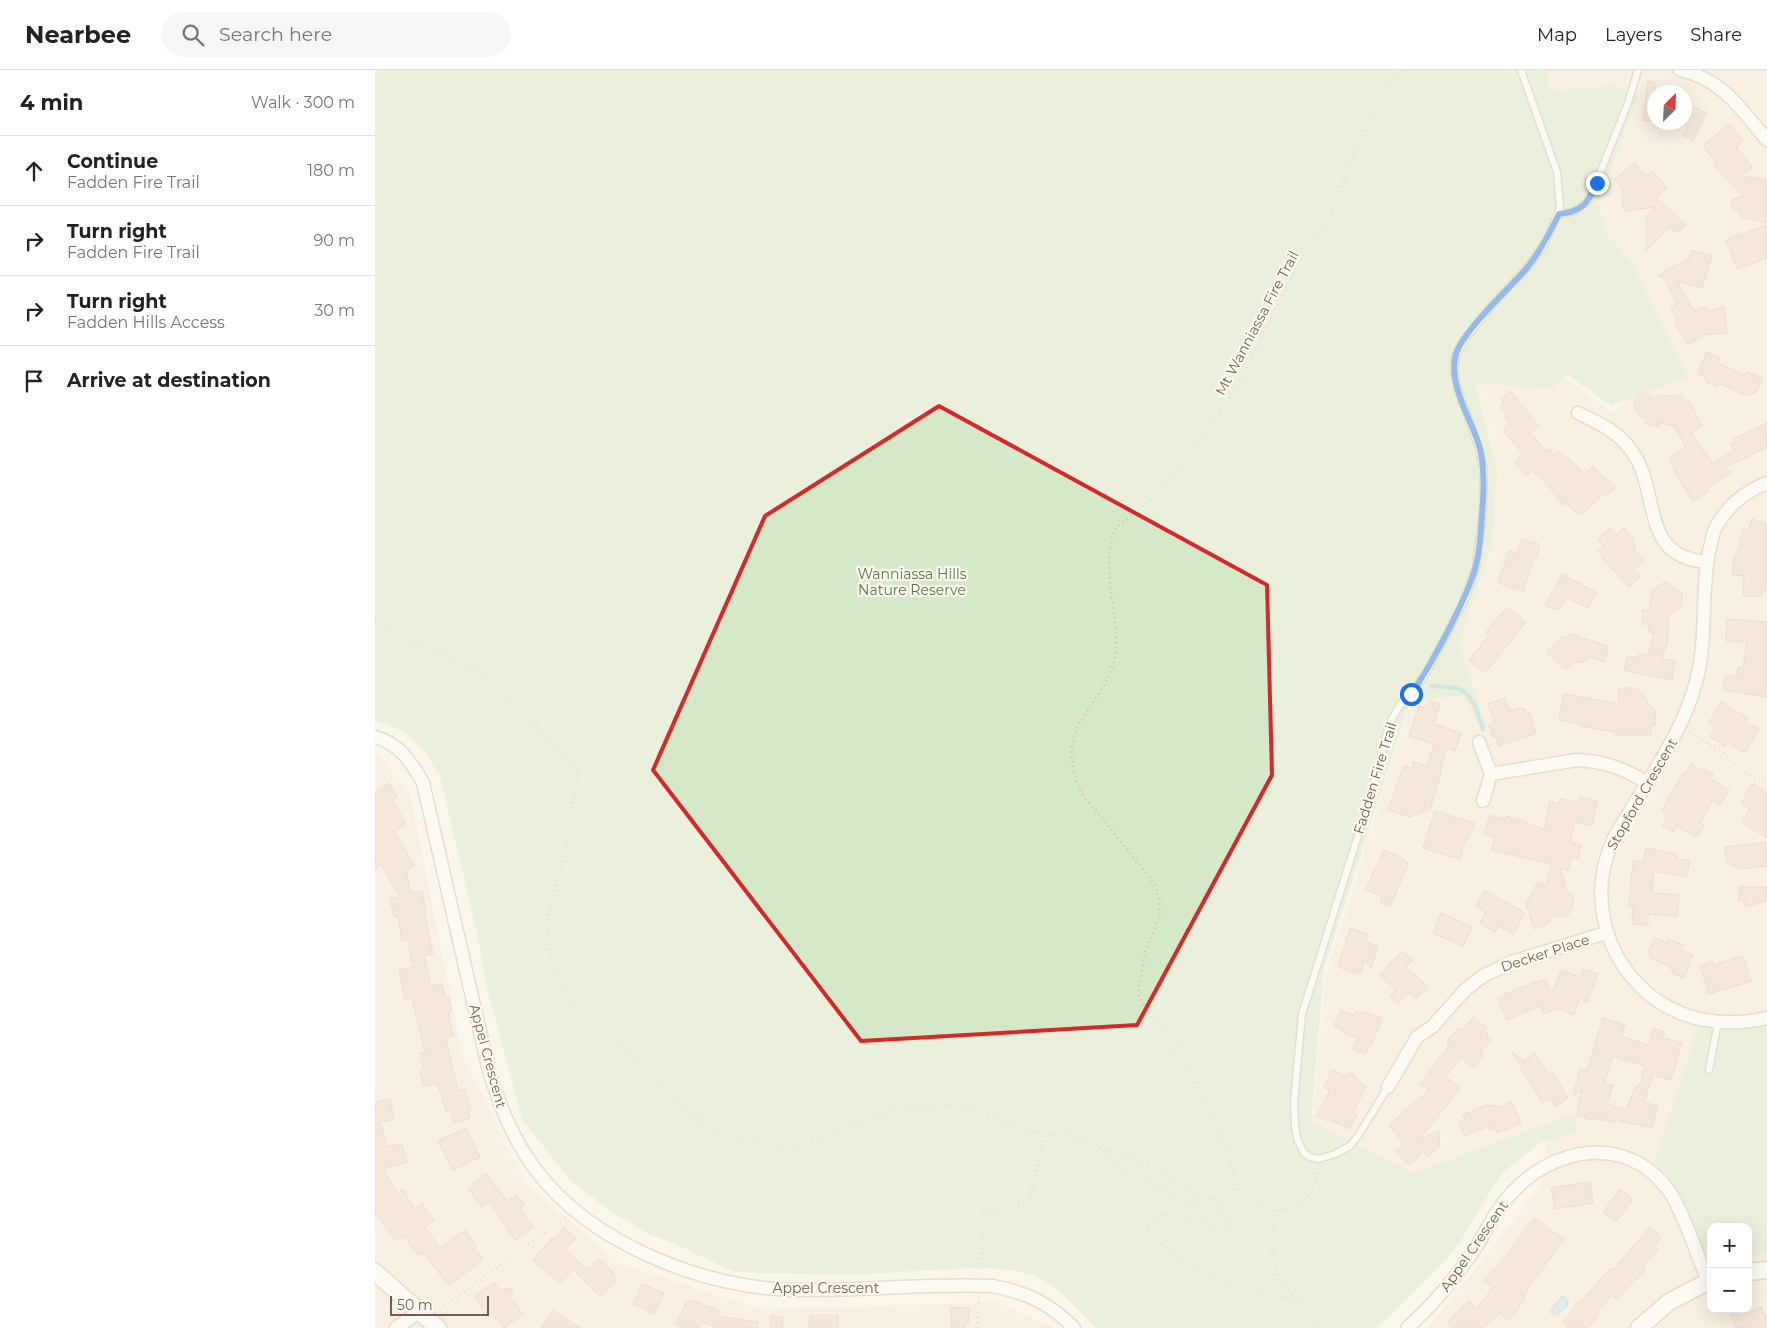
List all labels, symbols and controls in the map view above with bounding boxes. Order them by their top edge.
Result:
search box [161,12,511,57]
text: Nearbee [25,20,131,49]
icon: search [179,21,207,49]
text: Search here [219,23,332,46]
text: Map [1537,24,1577,46]
text: Layers [1605,24,1662,46]
text: Share [1690,24,1742,46]
north arrow [1647,85,1692,130]
text: 4 min [20,90,83,115]
text: Walk · 300 m [251,93,355,112]
text: Continue [67,150,158,173]
icon: ahead [20,157,48,185]
text: 180 m [307,161,355,180]
route end [1586,172,1609,195]
text: Fadden Fire Trail [67,173,200,192]
text: Turn right [67,220,167,243]
icon: right [20,227,48,255]
text: 90 m [313,231,355,250]
text: Fadden Fire Trail [67,243,200,262]
street label: Mt Wanniassa Fire Trail [1211,248,1303,398]
text: Turn right [67,290,167,313]
icon: right [20,297,48,325]
text: 30 m [314,301,355,320]
text: Fadden Hills Access [67,313,225,332]
icon: arrive [20,367,48,395]
text: Arrive at destination [67,369,271,392]
park label: Wanniassa Hills Nature Reserve [857,565,967,599]
route start [1400,683,1423,706]
street label: Fadden Fire Trail [1349,720,1401,836]
street label: Stopford Crescent [1603,735,1682,853]
street label: Decker Place [1499,930,1591,976]
street label: Appel Crescent [465,1002,511,1110]
street label: Appel Crescent [1436,1197,1512,1295]
map controls [1707,1223,1752,1313]
button: + [1707,1223,1752,1268]
button: − [1707,1268,1752,1313]
street label: Appel Crescent [773,1279,880,1297]
scale bar [390,1293,489,1316]
text: 50 m [397,1296,433,1314]

